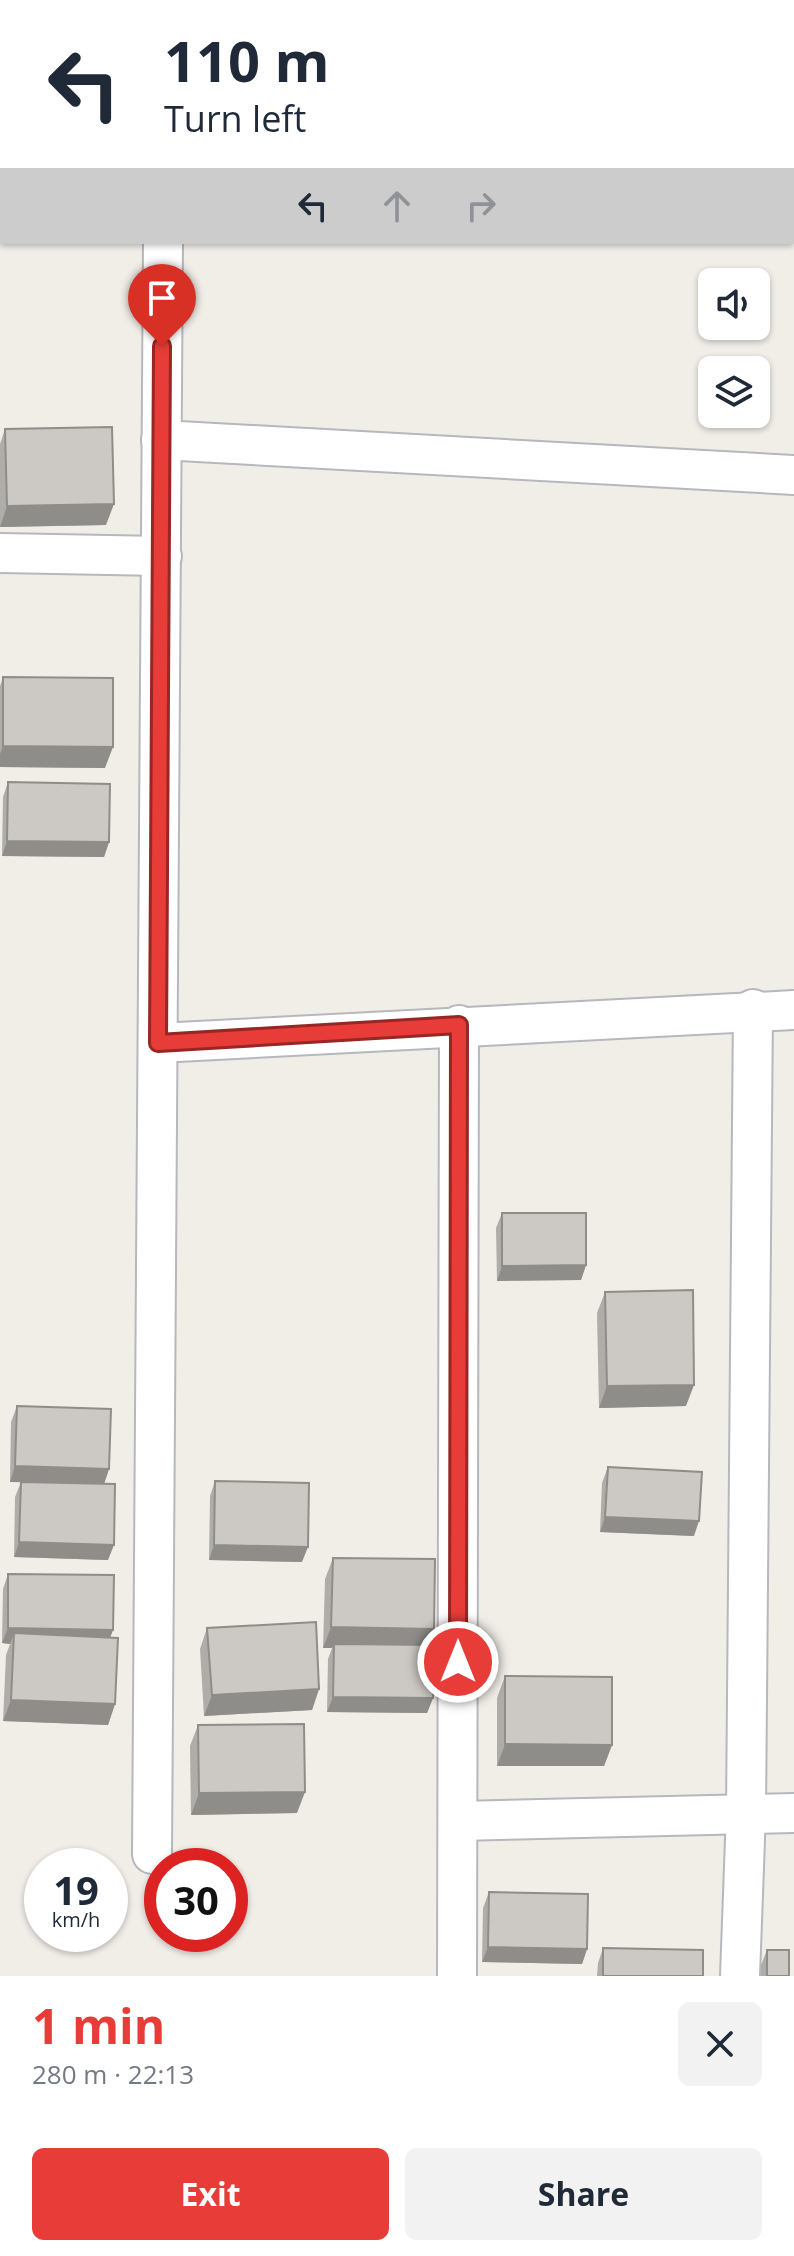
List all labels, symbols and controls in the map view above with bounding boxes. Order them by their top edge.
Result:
text: 110 m [164,22,330,98]
icon: left [32,32,136,136]
text: Turn left [164,94,306,143]
icon: left [291,184,335,228]
icon: ahead [375,184,419,228]
icon: right [459,184,503,228]
pin [128,264,196,346]
map controls [698,268,770,428]
button: sound [698,268,770,340]
icon: arrive [140,276,184,320]
button: layers [698,356,770,428]
position arrow [416,1620,500,1704]
speed limit sign: 30 [144,1848,248,1952]
text: 19 [53,1862,99,1917]
text: km/h [52,1906,100,1933]
text: 1 min [32,1993,165,2058]
button: close [678,2002,762,2086]
text: 280 m · 22:13 [32,2056,194,2092]
button: Exit [32,2148,389,2240]
button: Share [405,2148,762,2240]

